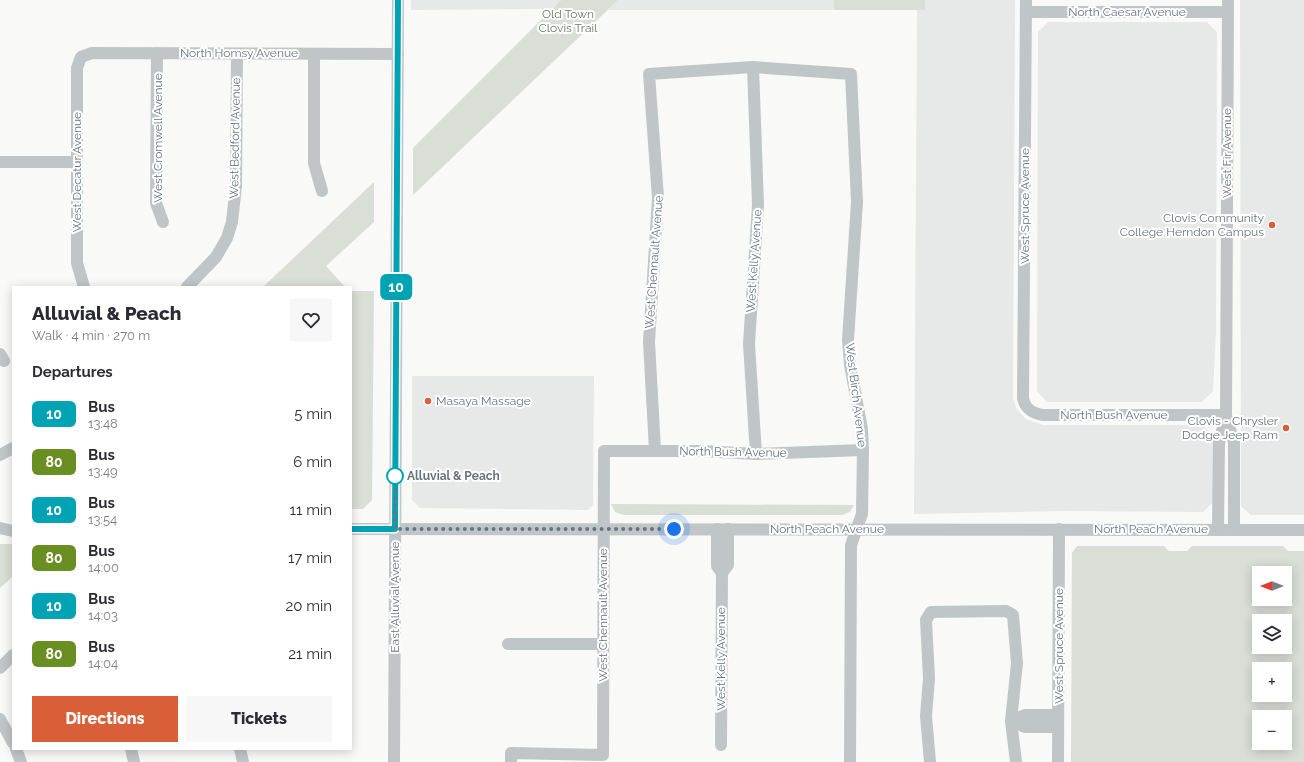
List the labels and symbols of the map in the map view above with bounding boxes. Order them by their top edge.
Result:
street label: North Caesar Avenue [1068,5,1186,19]
park label: Old Town Clovis Trail [539,7,598,35]
street label: North Homsy Avenue [180,46,298,60]
street label: West Cromwell Avenue [151,73,165,203]
street label: West Bedford Avenue [227,77,243,199]
street label: West Fir Avenue [1220,108,1234,198]
street label: West Decatur Avenue [70,112,84,232]
street label: West Spruce Avenue [1018,148,1032,264]
street label: West Chennault Avenue [642,195,666,329]
street label: West Kelly Avenue [743,209,765,313]
place label: Clovis Community College Herndon Campus [1120,211,1264,239]
marker: Clovis Community College Herndon Campus [1267,220,1277,230]
line badge: 10 [378,274,414,300]
street label: West Birch Avenue [843,342,869,448]
place label: Masaya Massage [436,394,531,408]
marker: Masaya Massage [423,396,433,406]
street label: North Bush Avenue [1060,408,1168,422]
place label: Clovis - Chrysler Dodge Jeep Ram [1182,414,1279,442]
marker: Clovis - Chrysler Dodge Jeep Ram [1281,423,1291,433]
street label: North Bush Avenue [679,444,787,460]
marker: Alluvial & Peach [386,467,404,485]
place label: Alluvial & Peach [407,469,500,483]
your location [664,519,684,539]
street label: North Peach Avenue [770,522,884,536]
street label: North Peach Avenue [1094,522,1208,536]
street label: East Alluvial Avenue [388,541,402,653]
street label: West Chennault Avenue [596,548,610,682]
north arrow [1252,566,1292,606]
street label: West Spruce Avenue [1052,588,1066,704]
street label: West Kelly Avenue [714,607,728,711]

